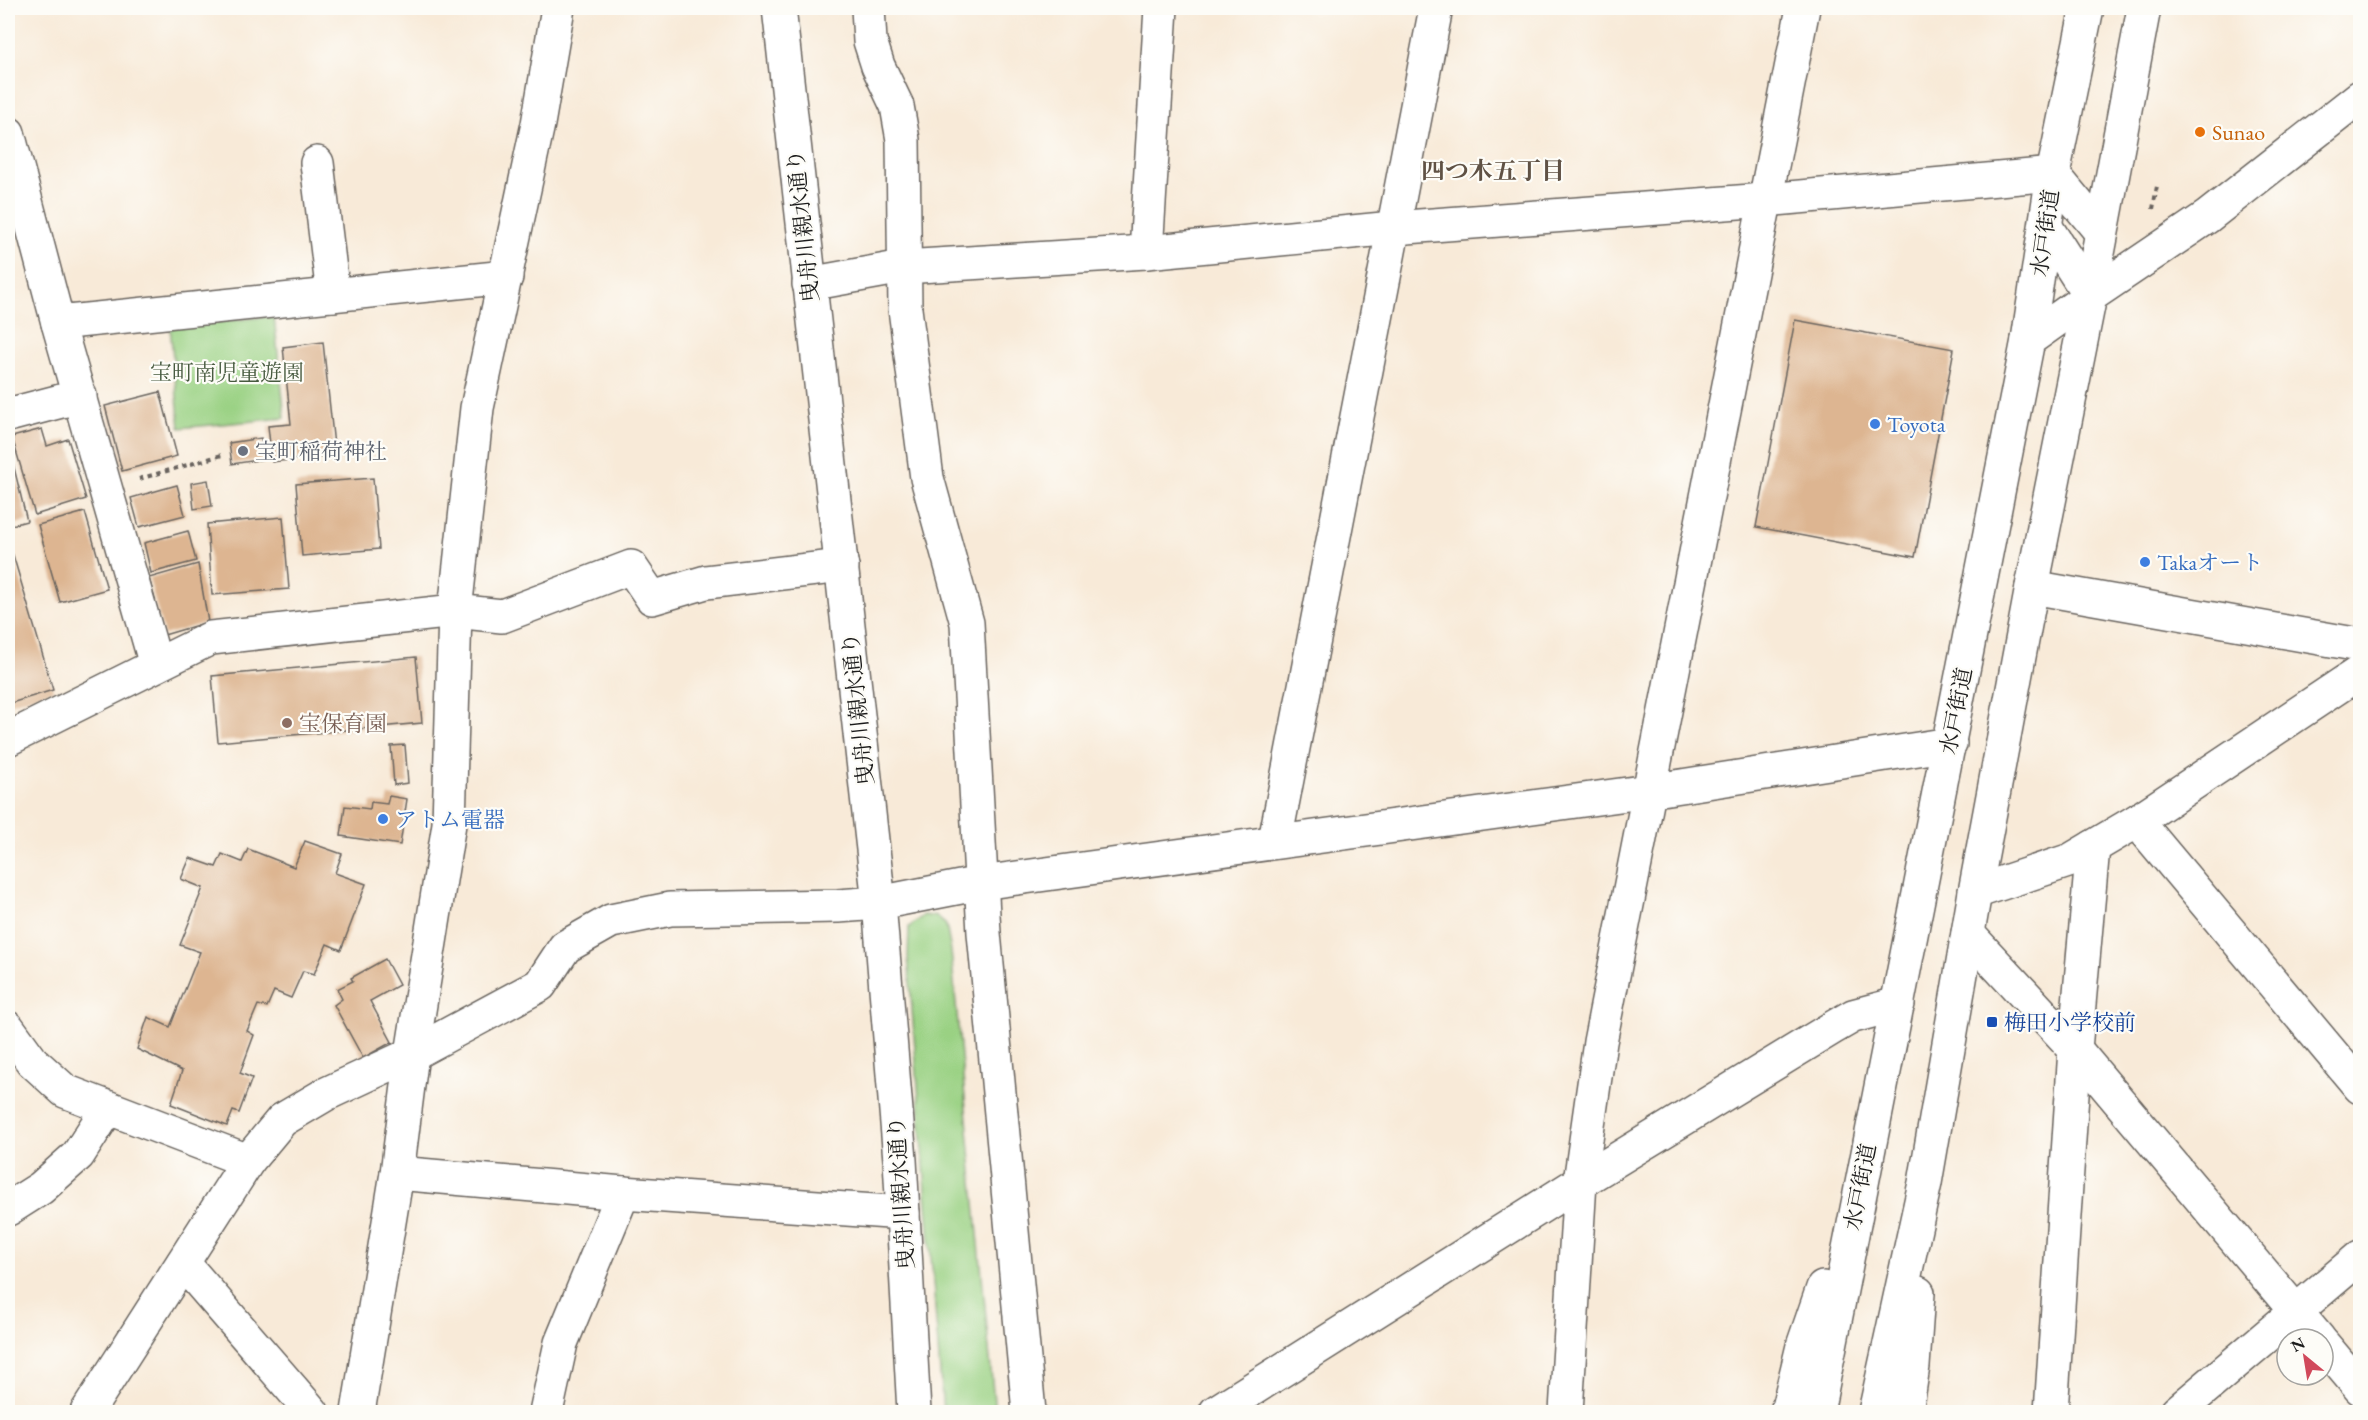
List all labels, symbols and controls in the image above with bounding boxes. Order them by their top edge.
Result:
place label: Sunao [2212,118,2265,147]
marker: Sunao [2193,125,2207,139]
street label: 曳舟川親水通り [781,148,825,304]
district label: 四つ木五丁目 [1421,155,1565,186]
street label: 水戸街道 [2025,187,2065,279]
park label: 宝町南児童遊園 [150,358,304,387]
place label: Toyota [1887,410,1946,439]
marker: Toyota [1868,417,1882,431]
place label: 宝町稲荷神社 [255,437,387,466]
marker: 宝町稲荷神社 [236,444,250,458]
place label: Takaオート [2157,548,2263,577]
marker: Takaオート [2138,555,2152,569]
street label: 曳舟川親水通り [836,631,880,787]
street label: 水戸街道 [1933,665,1979,757]
place label: 宝保育園 [299,709,387,738]
marker: 宝保育園 [280,716,294,730]
place label: アトム電器 [395,805,505,834]
marker: アトム電器 [376,812,390,826]
place label: 梅田小学校前 [2004,1008,2136,1037]
marker: 梅田小学校前 [1985,1015,1999,1029]
street label: 曳舟川親水通り [881,1115,921,1271]
street label: 水戸街道 [1837,1141,1883,1233]
north arrow [2275,1327,2335,1387]
text: N [2287,1332,2309,1357]

